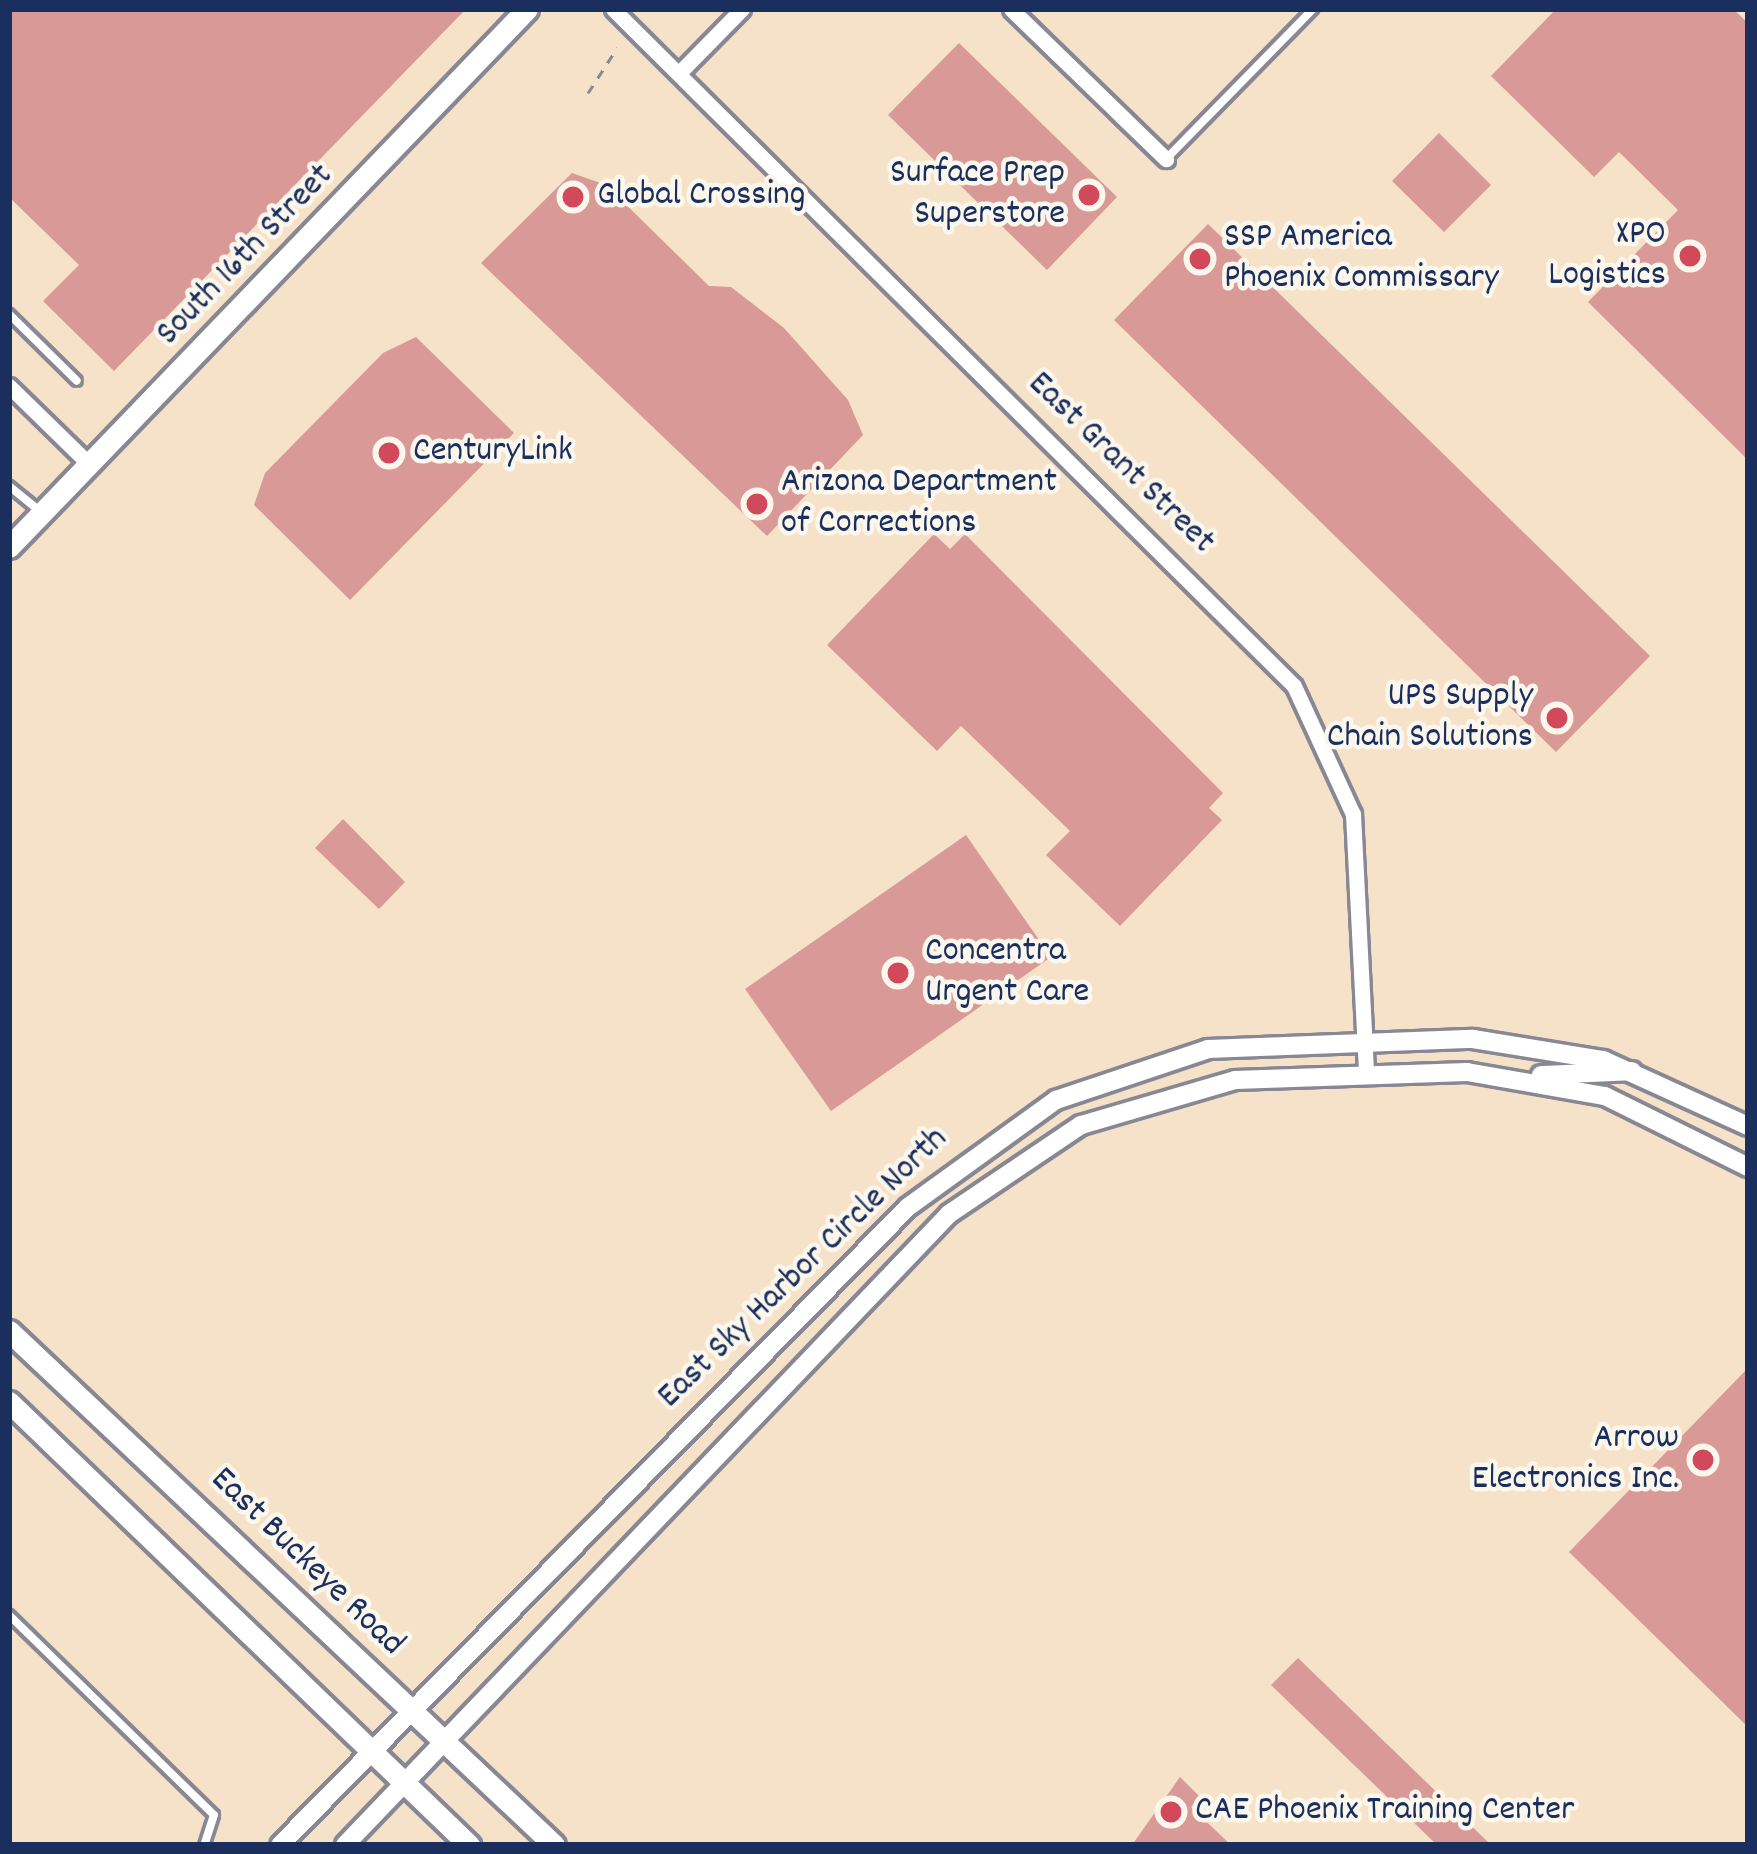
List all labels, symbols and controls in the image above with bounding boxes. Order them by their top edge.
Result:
place label: Surface Prep Superstore [890,152,1065,237]
street label: South 16th Street [148,156,344,356]
place label: Global Crossing [597,175,806,219]
marker: Surface Prep Superstore [1076,182,1102,208]
marker: Global Crossing [560,184,586,210]
place label: XPO Logistics [1548,213,1666,298]
place label: SSP America Phoenix Commissary [1224,216,1498,301]
marker: XPO Logistics [1677,243,1703,269]
marker: SSP America Phoenix Commissary [1187,246,1213,272]
street label: East Grant Street [1017,364,1223,564]
place label: CenturyLink [413,431,573,475]
marker: CenturyLink [376,440,402,466]
place label: Arizona Department of Corrections [781,461,1057,546]
marker: Arizona Department of Corrections [744,491,770,517]
place label: UPS Supply Chain Solutions [1327,675,1533,760]
marker: UPS Supply Chain Solutions [1544,705,1570,731]
place label: Concentra Urgent Care [925,930,1089,1015]
marker: Concentra Urgent Care [882,957,914,989]
street label: East Sky Harbor Circle North [650,1119,958,1419]
place label: Arrow Electronics Inc. [1472,1417,1679,1502]
marker: Arrow Electronics Inc. [1690,1447,1716,1473]
street label: East Buckeye Road [200,1459,412,1667]
place label: CAE Phoenix Training Center [1195,1790,1574,1834]
marker: CAE Phoenix Training Center [1158,1799,1184,1825]

